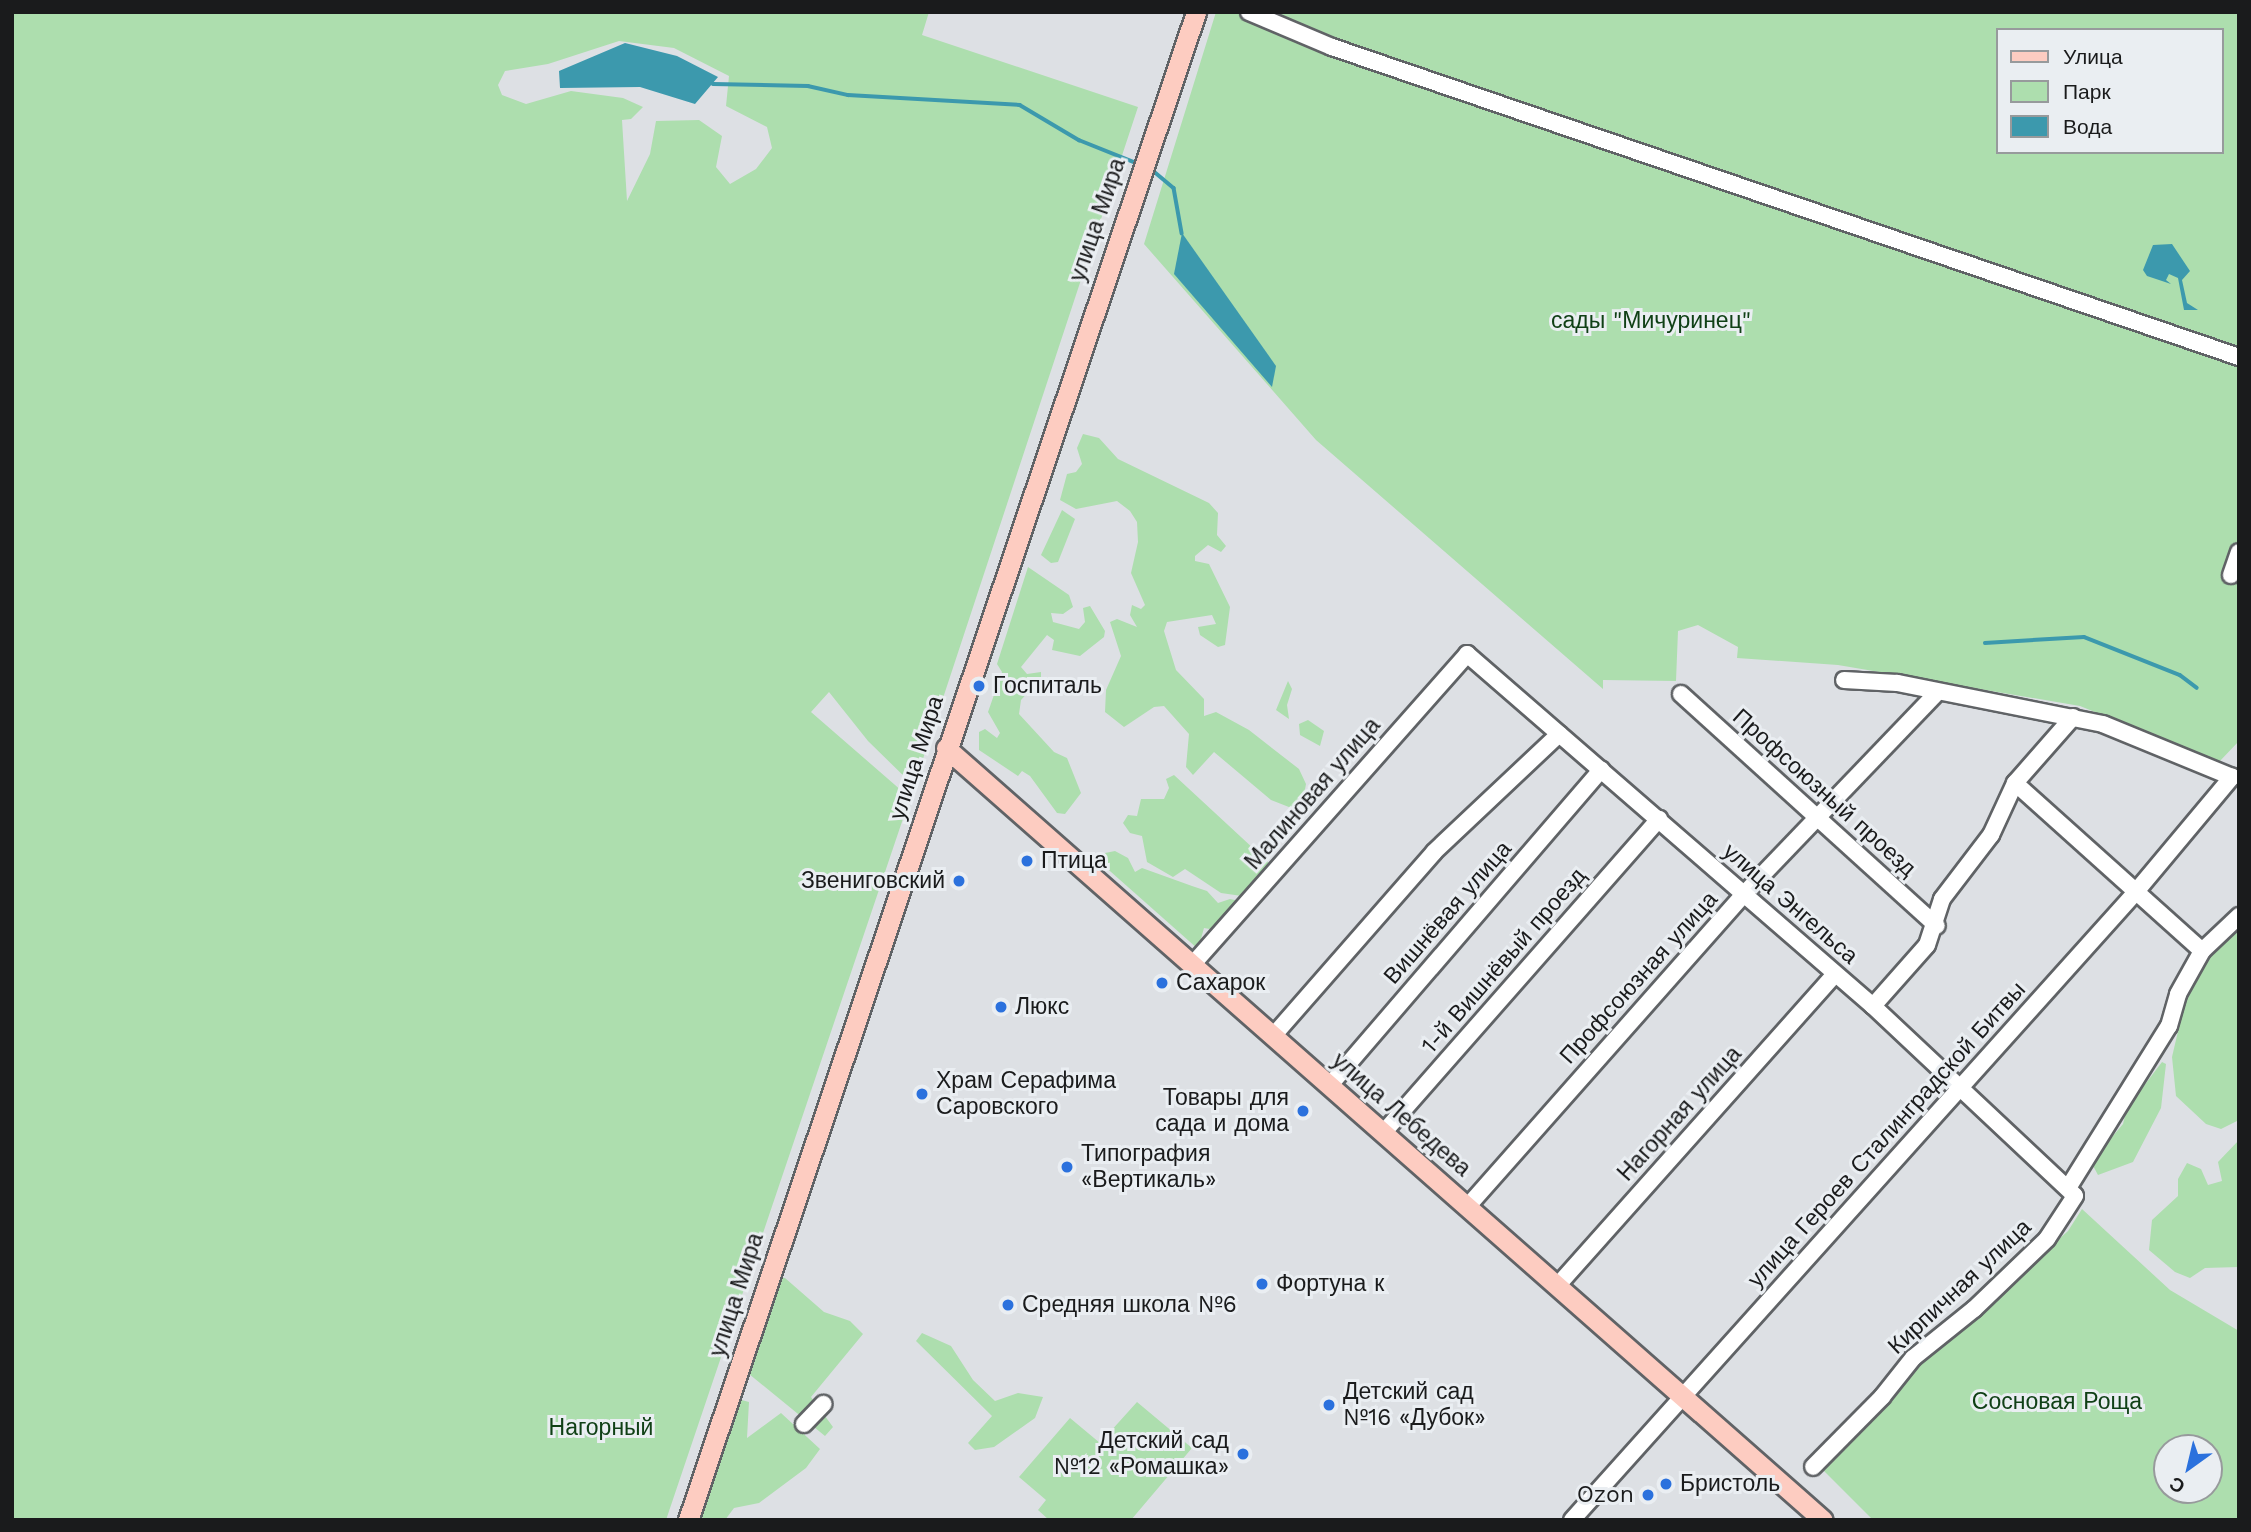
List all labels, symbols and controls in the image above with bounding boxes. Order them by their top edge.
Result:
legend [1996,28,2223,154]
text: Улица [2063,44,2123,69]
text: Парк [2063,79,2111,104]
text: Вода [2063,114,2112,139]
street label: улица Мира [1064,155,1132,285]
park label: сады "Мичуринец" [1551,307,1751,335]
place label: Госпиталь [993,672,1102,700]
marker: Госпиталь [971,678,987,694]
street label: улица Мира [884,693,950,823]
street label: Профсоюзный проезд [1727,703,1921,883]
street label: Малиновая улица [1240,712,1386,876]
street label: Вишнёвая улица [1378,836,1518,990]
street label: улица Энгельса [1717,838,1863,970]
place label: Птица [1041,847,1107,875]
marker: Птица [1019,853,1035,869]
street label: 1-й Вишнёвый проезд [1416,863,1592,1059]
place label: Звениговский [801,867,945,895]
marker: Звениговский [951,873,967,889]
street label: Профсоюзная улица [1554,886,1724,1070]
place label: Сахарок [1176,969,1265,997]
marker: Сахарок [1154,975,1170,991]
street label: улица Героев Сталинградской Битвы [1742,976,2032,1294]
place label: Люкс [1015,993,1069,1021]
marker: Люкс [993,999,1009,1015]
street label: Нагорная улица [1612,1041,1748,1187]
street label: улица Лебедева [1326,1047,1476,1183]
place label: Храм Серафима Саровского [936,1067,1116,1121]
place label: Товары для сада и дома [1155,1084,1289,1138]
marker: Храм Серафима Саровского [914,1086,930,1102]
marker: Товары для сада и дома [1295,1103,1311,1119]
place label: Типография «Вертикаль» [1081,1140,1216,1194]
marker: Типография «Вертикаль» [1059,1159,1075,1175]
street label: Кирпичная улица [1883,1214,2037,1360]
street label: улица Мира [704,1230,770,1360]
place label: Фортуна к [1276,1270,1384,1298]
marker: Фортуна к [1254,1276,1270,1292]
place label: Средняя школа №6 [1022,1291,1237,1319]
marker: Средняя школа №6 [1000,1297,1016,1313]
place label: Детский сад №16 «Дубок» [1343,1378,1486,1432]
park label: Сосновая Роща [1972,1388,2142,1416]
marker: Детский сад №16 «Дубок» [1321,1397,1337,1413]
park label: Нагорный [549,1414,653,1442]
place label: Детский сад №12 «Ромашка» [1053,1427,1229,1481]
north arrow [2153,1434,2223,1504]
marker: Детский сад №12 «Ромашка» [1235,1446,1251,1462]
place label: Бристоль [1680,1470,1780,1498]
text: С [2165,1472,2189,1499]
marker: Бристоль [1658,1476,1674,1492]
place label: Ozon [1577,1481,1634,1509]
marker: Ozon [1640,1487,1656,1503]

